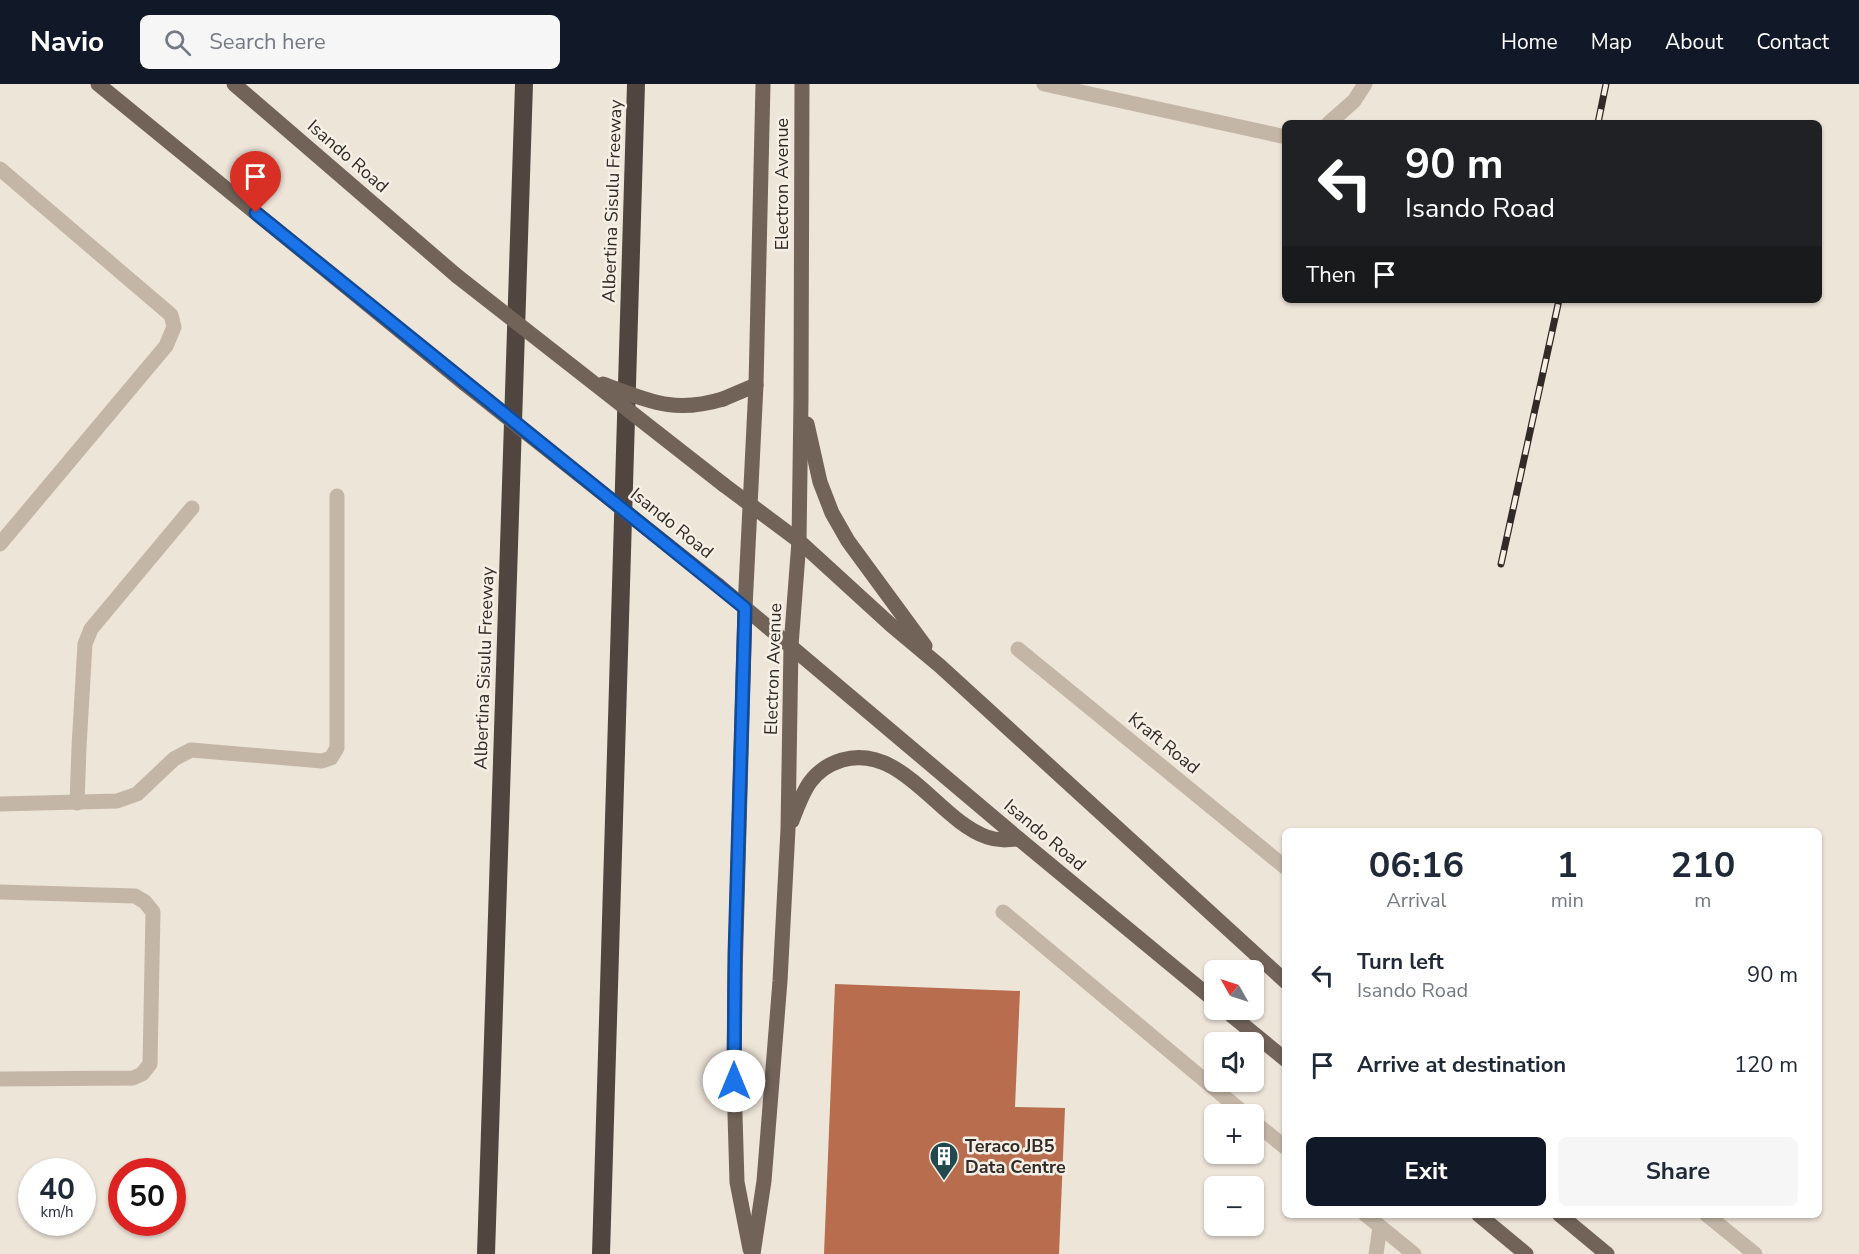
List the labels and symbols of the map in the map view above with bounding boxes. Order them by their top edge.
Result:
street label: Albertina Sisulu Freeway [596,98,628,303]
street label: Isando Road [302,114,394,198]
street label: Electron Avenue [770,118,794,250]
pin [230,151,281,213]
street label: Isando Road [626,482,718,564]
street label: Albertina Sisulu Freeway [468,565,500,770]
street label: Electron Avenue [759,602,787,736]
street label: Kraft Road [1123,707,1205,779]
street label: Isando Road [999,794,1091,876]
north arrow [1204,960,1264,1020]
position arrow [702,1049,766,1113]
place label: Teraco JB5 Data Centre [965,1134,1066,1179]
building icon: Teraco JB5 Data Centre [928,1140,960,1182]
speed limit sign: 50 [108,1158,186,1236]

